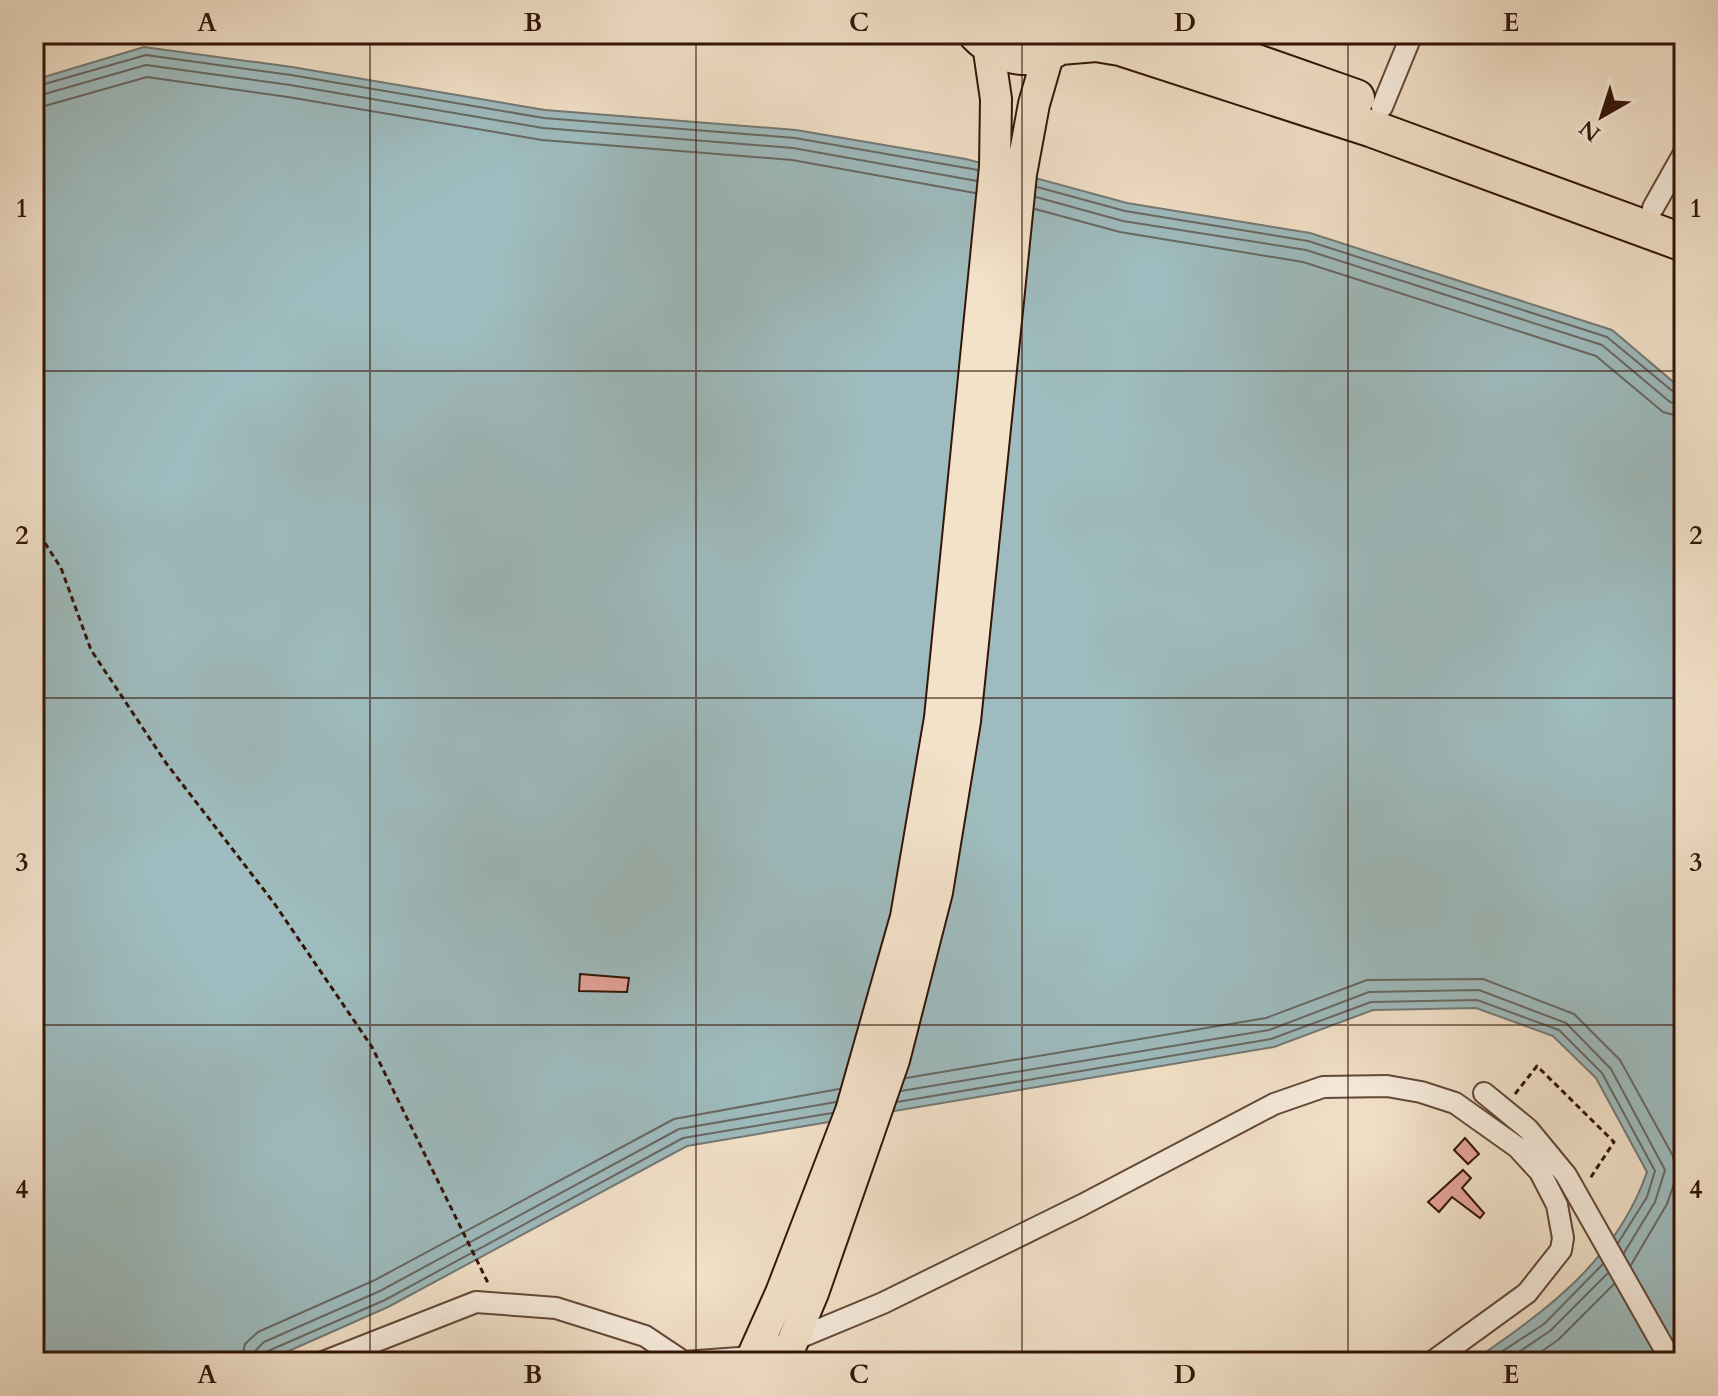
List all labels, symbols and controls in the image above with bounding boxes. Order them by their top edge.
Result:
text: A [197,5,217,40]
text: B [524,5,542,40]
text: C [849,5,869,40]
text: D [1174,5,1196,40]
text: E [1503,5,1519,40]
north arrow [1562,76,1642,156]
text: N [1573,113,1607,148]
text: 1 [15,191,29,226]
text: 1 [1689,191,1703,226]
text: 2 [15,518,29,553]
text: 2 [1689,518,1703,553]
text: 3 [15,845,29,880]
text: 3 [1689,845,1703,880]
text: 4 [15,1172,29,1207]
text: 4 [1689,1172,1703,1207]
text: A [197,1357,217,1392]
text: B [524,1357,542,1392]
text: C [849,1357,869,1392]
text: D [1174,1357,1196,1392]
text: E [1503,1357,1519,1392]

